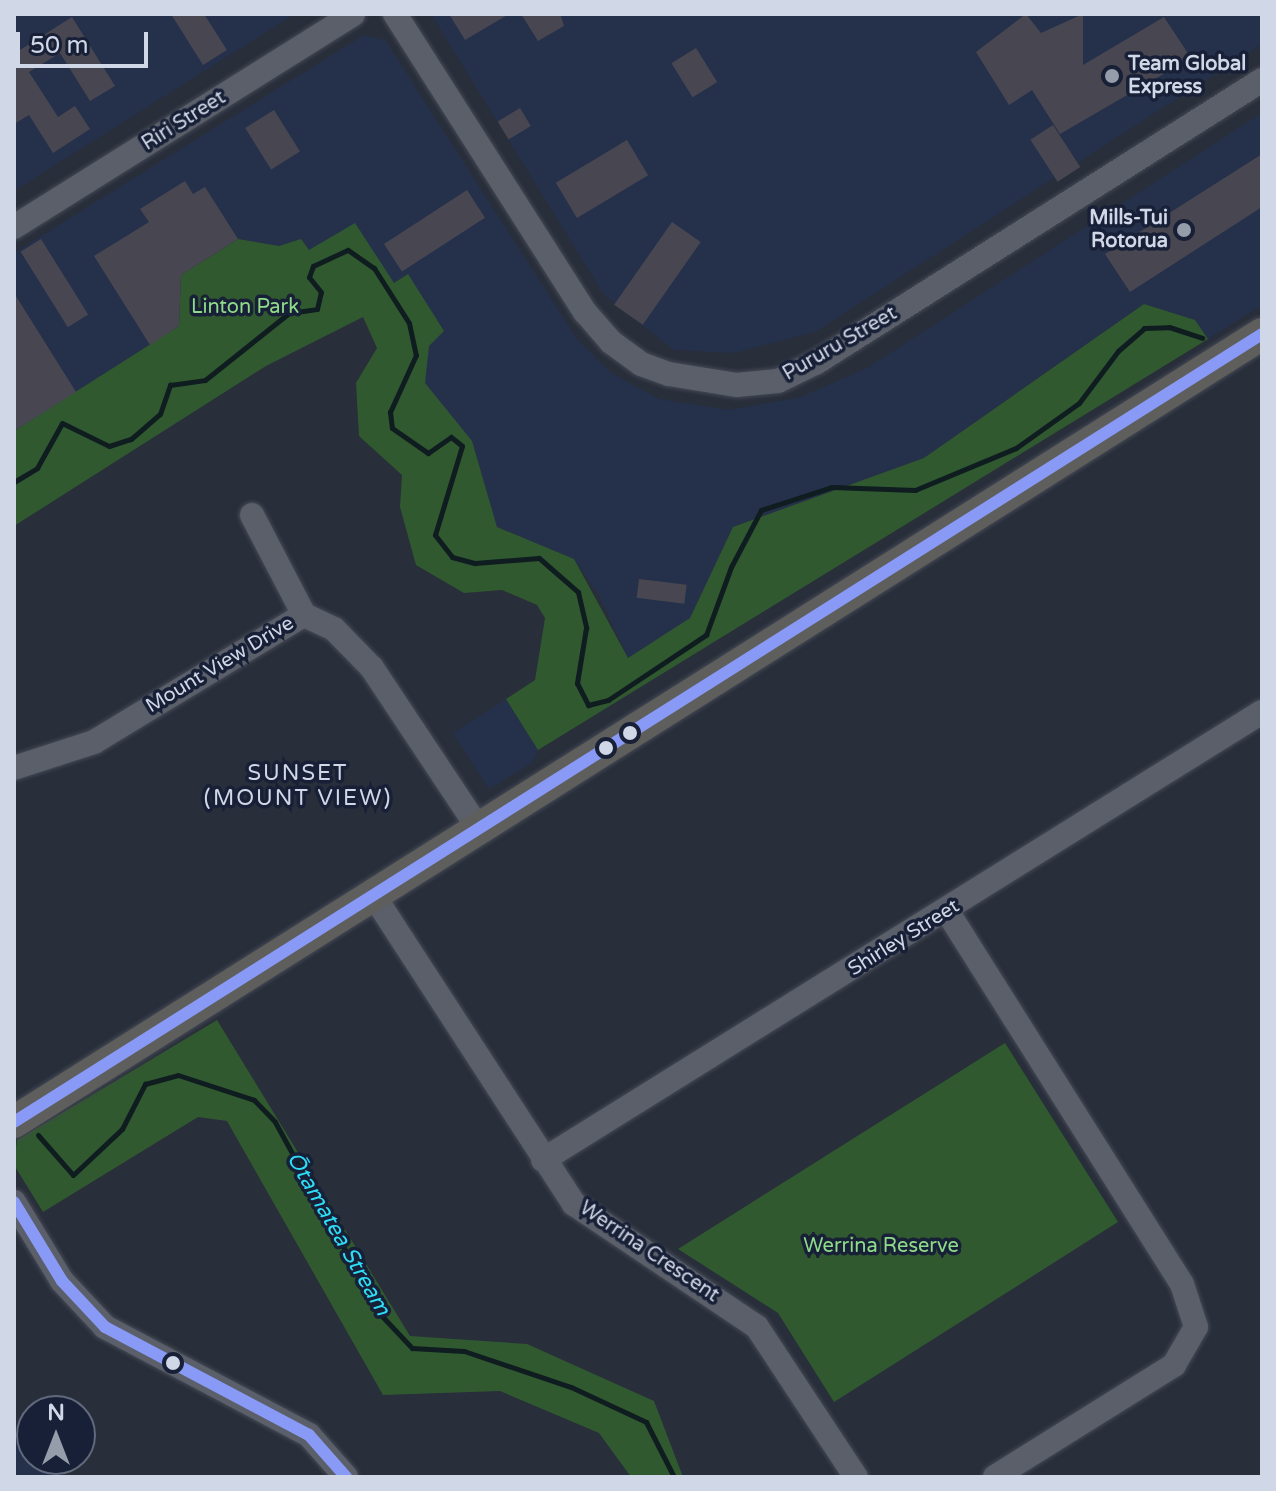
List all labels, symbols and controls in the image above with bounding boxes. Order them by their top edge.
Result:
scale bar [20,16,152,66]
text: 50 m [30,31,88,60]
place label: Team Global Express [1128,52,1246,99]
marker: Team Global Express [1103,67,1121,85]
street label: Riri Street [138,86,230,156]
place label: Mills-Tui Rotorua [1089,206,1168,253]
marker: Mills-Tui Rotorua [1175,221,1193,239]
park label: Linton Park [191,295,299,319]
street label: Pururu Street [779,302,901,386]
street label: Mount View Drive [142,611,298,719]
unlabelled marker [622,725,638,741]
unlabelled marker [598,740,614,756]
district label: SUNSET (MOUNT VIEW) [204,760,392,812]
street label: Shirley Street [844,894,964,982]
water label: Ōtamatea Stream [280,1148,396,1320]
street label: Werrina Crescent [575,1196,723,1308]
park label: Werrina Reserve [803,1234,959,1258]
unlabelled marker [165,1355,181,1371]
north arrow [16,1395,96,1475]
text: N [47,1400,65,1426]

